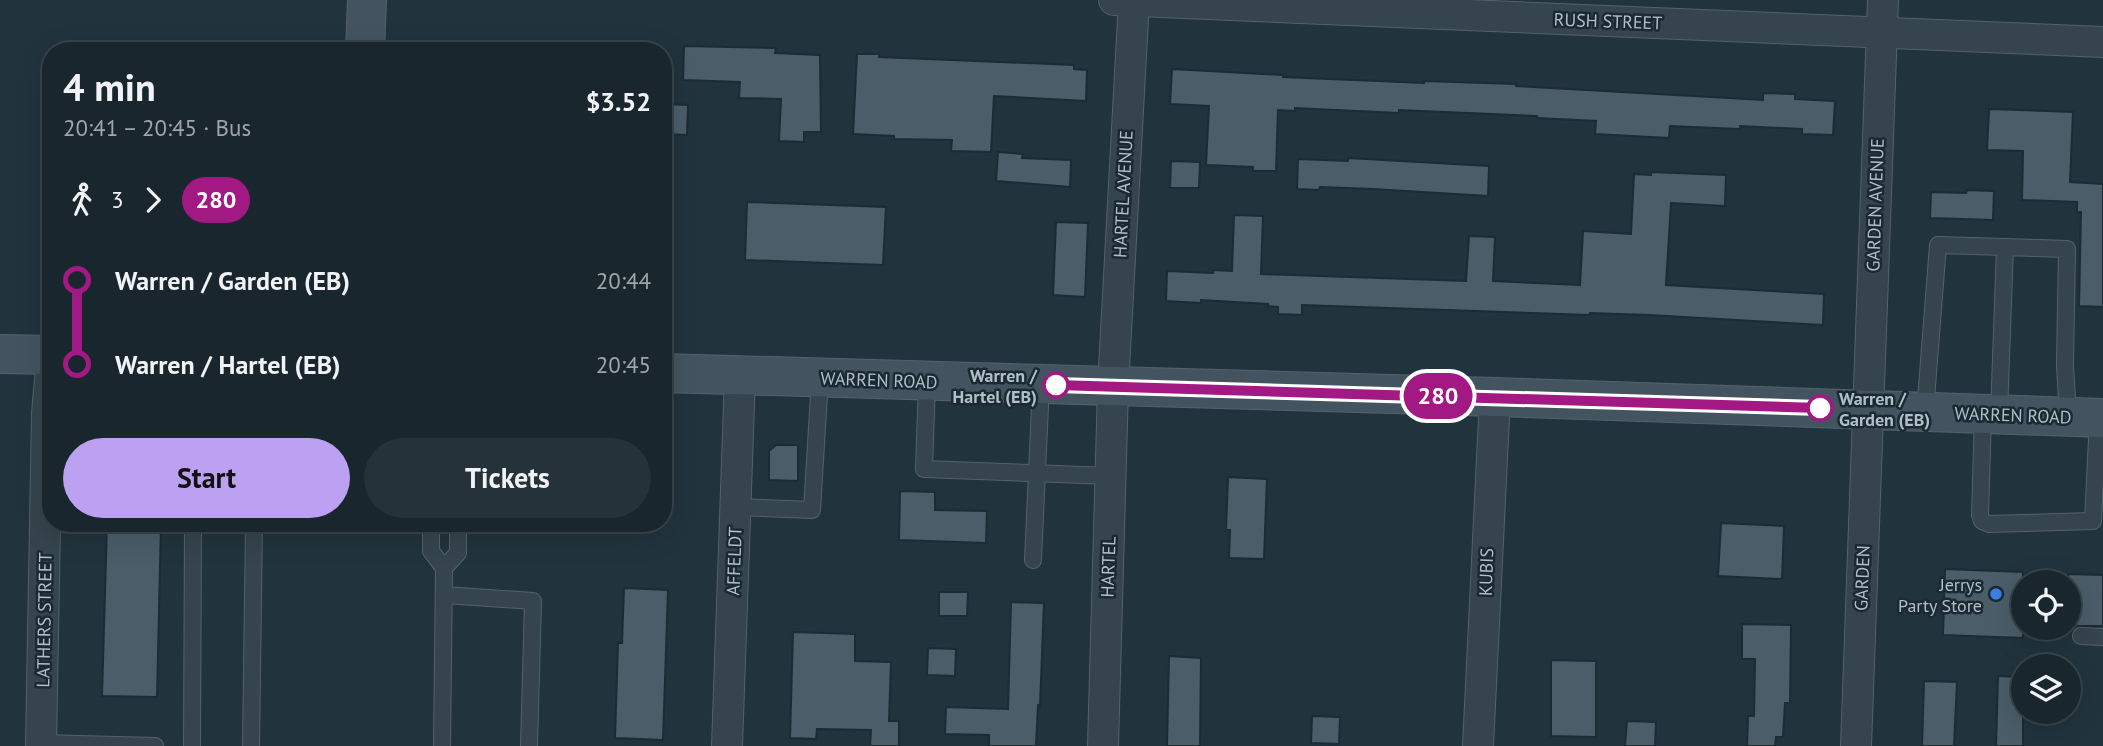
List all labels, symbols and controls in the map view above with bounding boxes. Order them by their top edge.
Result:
street label: RUSH STREET [1553,8,1663,34]
text: 4 min [63,62,156,111]
text: $3.52 [586,85,651,118]
text: 20:41 – 20:45 · Bus [63,113,251,142]
street label: HARTEL AVENUE [1108,130,1138,258]
street label: GARDEN AVENUE [1861,138,1889,272]
icon: walk [63,181,101,219]
icon: forward [134,181,172,219]
text: 280 [196,184,236,215]
text: 3 [111,185,124,214]
text: Warren / Garden (EB) [115,264,350,297]
text: 20:44 [596,266,651,295]
text: Warren / Hartel (EB) [115,348,341,381]
text: 20:45 [596,350,651,379]
place label: Warren / Hartel (EB) [953,364,1038,408]
street label: WARREN ROAD [820,366,938,394]
marker: Warren / Hartel (EB) [1043,372,1069,398]
line badge: 280 [1398,373,1478,419]
text: 280 [1418,380,1458,411]
place label: Warren / Garden (EB) [1839,387,1930,431]
marker: Warren / Garden (EB) [1807,395,1833,421]
street label: WARREN ROAD [1954,401,2072,429]
button: Start [63,438,350,518]
button: Tickets [364,438,651,518]
street label: AFFELDT [721,526,747,596]
street label: HARTEL [1095,536,1121,598]
street label: GARDEN [1849,545,1875,611]
street label: KUBIS [1474,548,1498,596]
street label: LATHERS STREET [31,552,57,688]
map controls [2011,570,2081,724]
button: locate [2011,570,2081,640]
place label: Jerrys Party Store [1898,573,1982,617]
marker: Jerrys Party Store [1988,586,2004,602]
button: layers [2011,654,2081,724]

